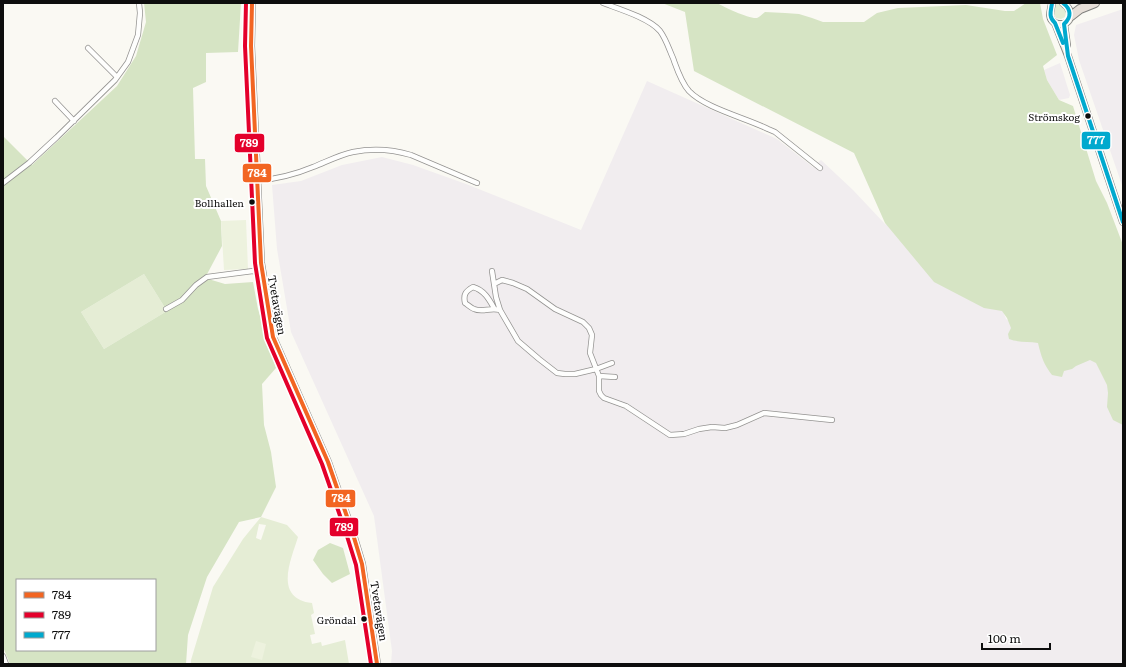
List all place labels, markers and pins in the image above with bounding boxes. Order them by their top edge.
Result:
place label: Strömskog [1028,109,1080,124]
marker: Strömskog [1083,111,1093,121]
place label: Bollhallen [195,195,244,210]
marker: Bollhallen [247,197,257,207]
place label: Gröndal [317,612,357,627]
marker: Gröndal [359,614,369,624]

